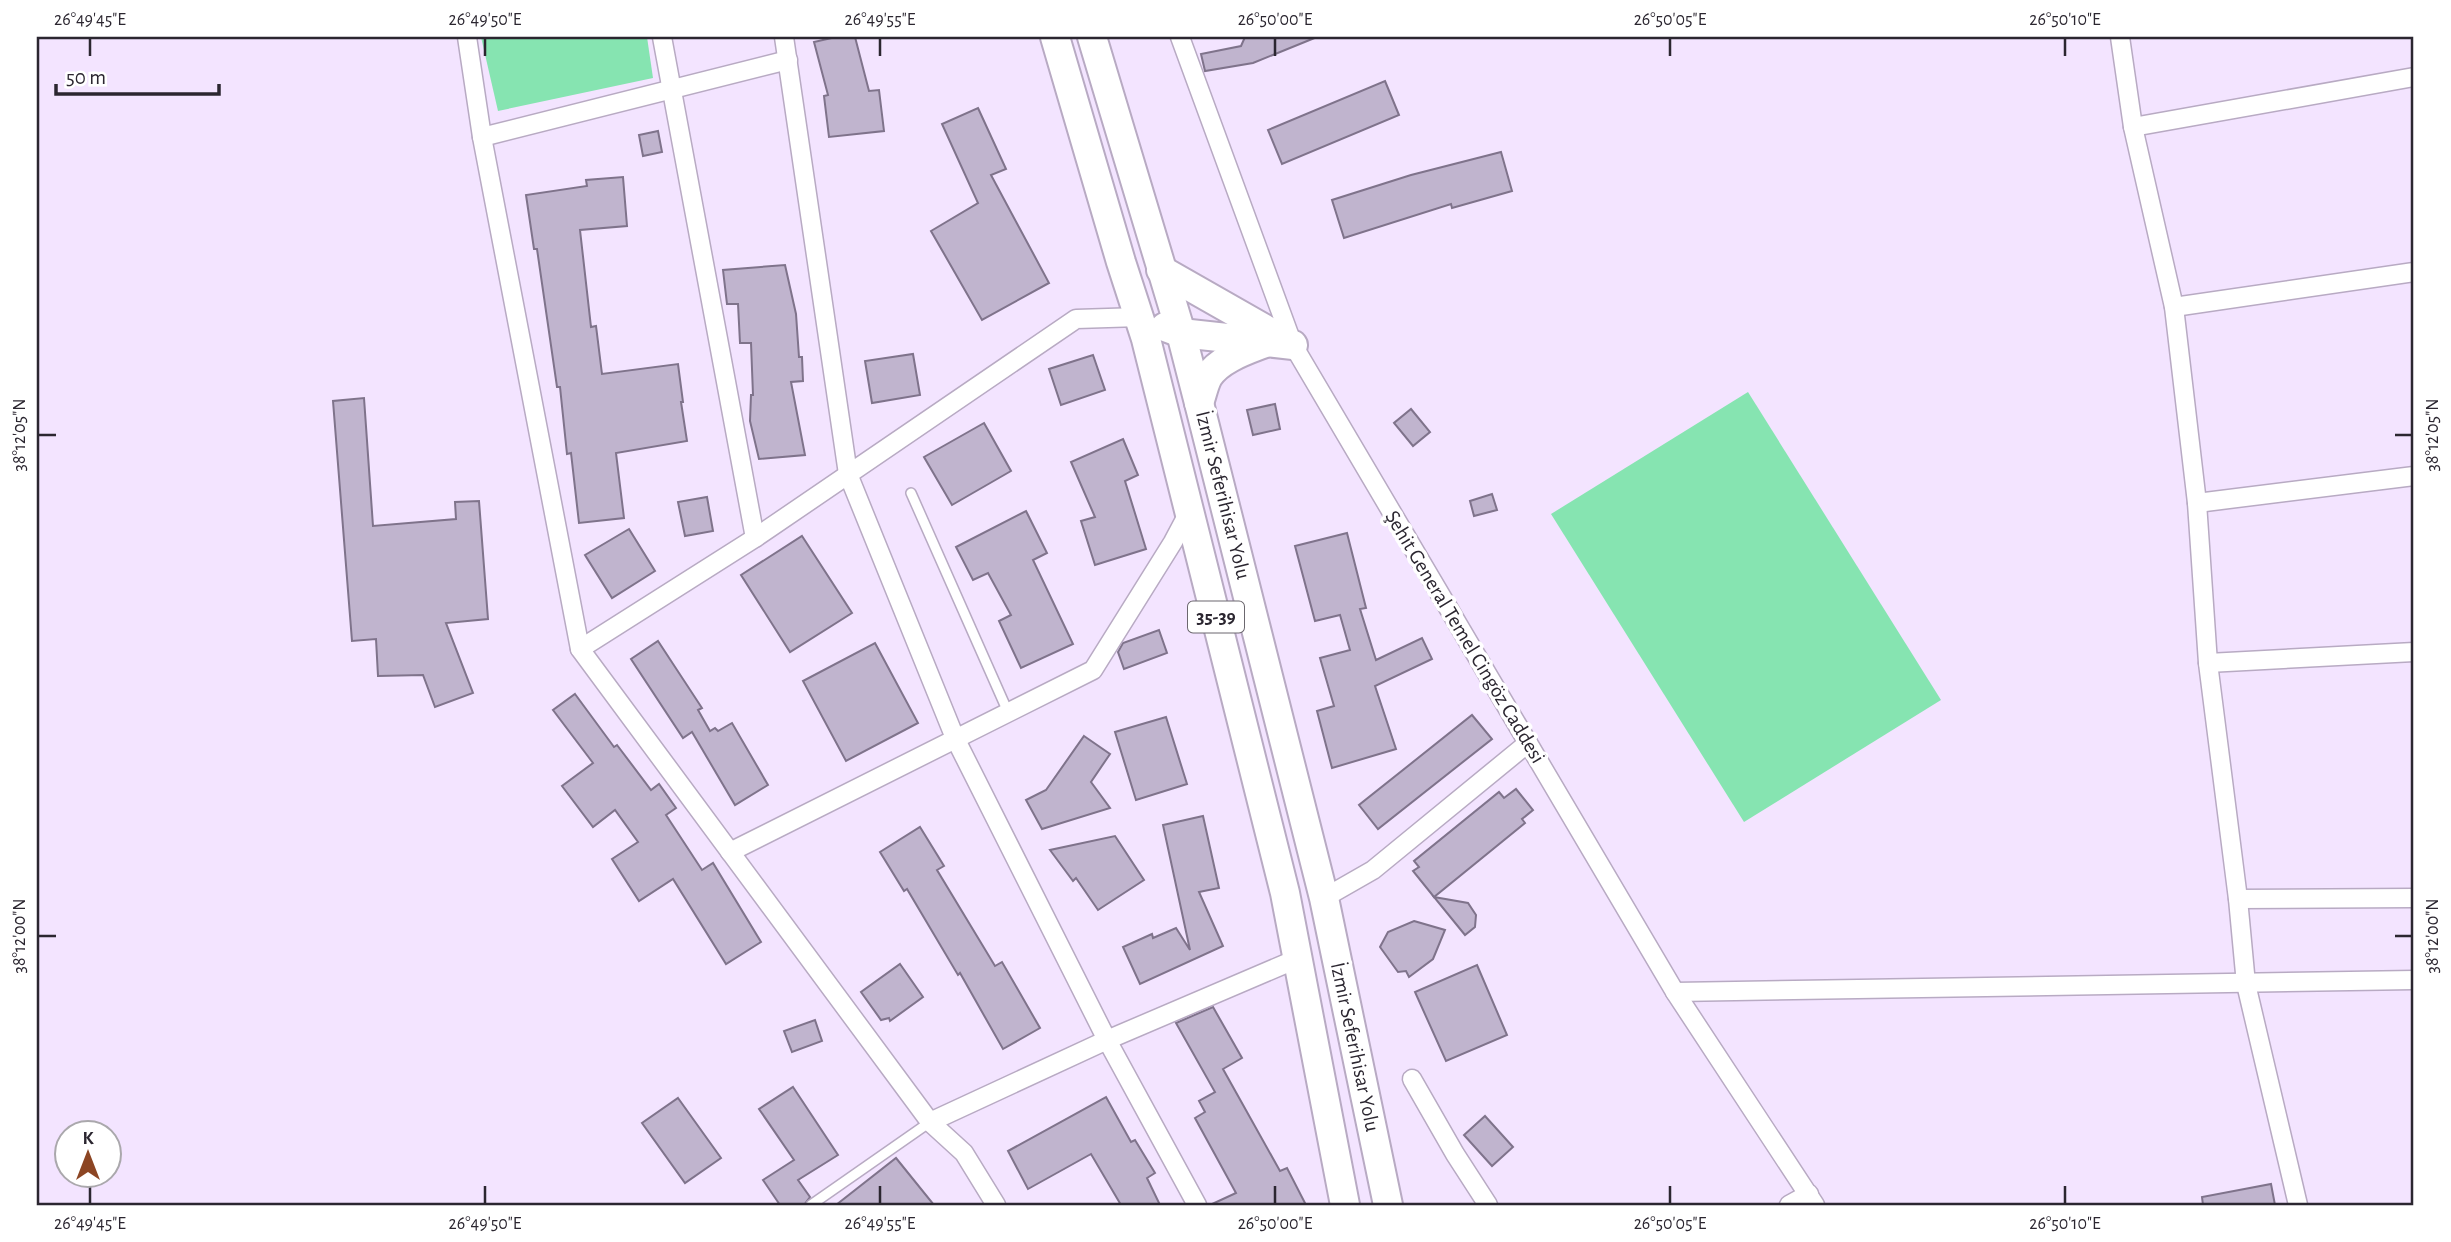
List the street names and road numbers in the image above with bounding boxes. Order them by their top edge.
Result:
street label: İzmir Seferihisar Yolu [1192,408,1255,582]
street label: Şehit General Temel Cingöz Caddesi [1381,507,1549,767]
road number: 35-39 [1188,602,1244,632]
street label: İzmir Seferihisar Yolu [1327,960,1384,1134]

